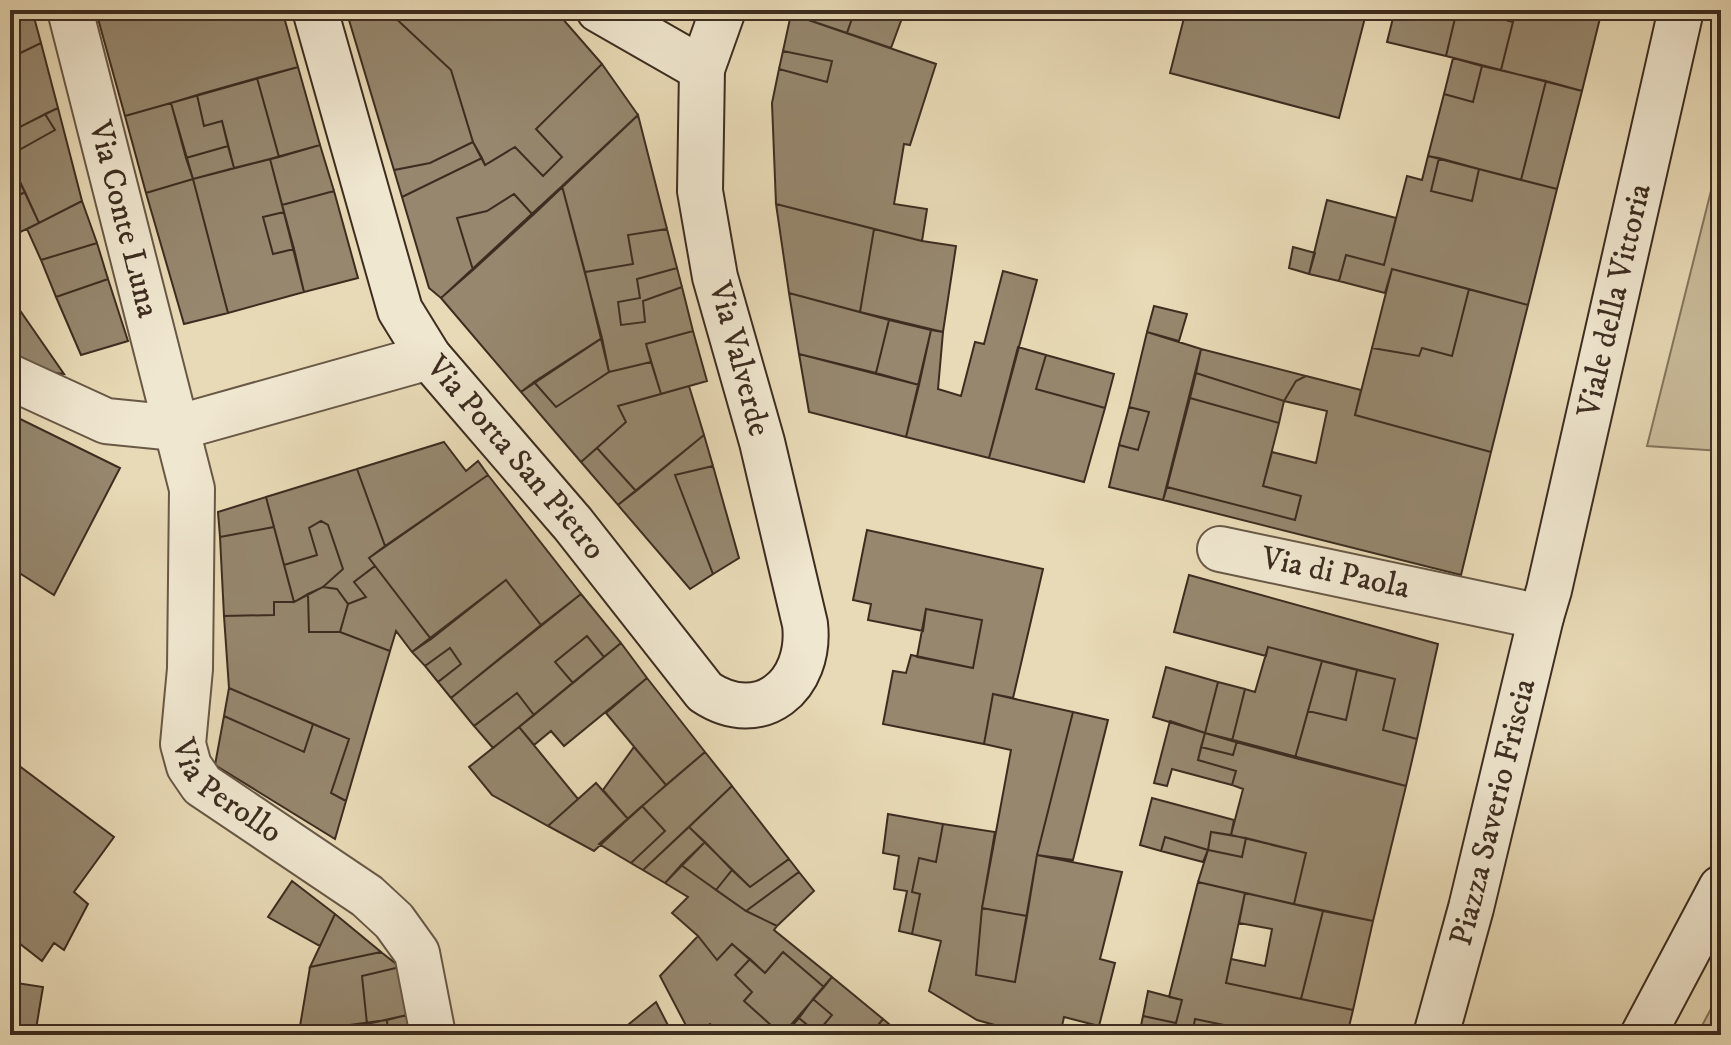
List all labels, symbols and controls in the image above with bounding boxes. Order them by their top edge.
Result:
street label: Via Conte Luna [79,116,168,322]
street label: Viale della Vittoria [1569,180,1661,422]
street label: Via Valverde [699,276,779,441]
street label: Via Porta San Pietro [416,347,614,568]
street label: Via di Paola [1257,538,1414,609]
street label: Piazza Saverio Friscia [1442,675,1545,950]
street label: Via Perollo [162,733,289,853]

